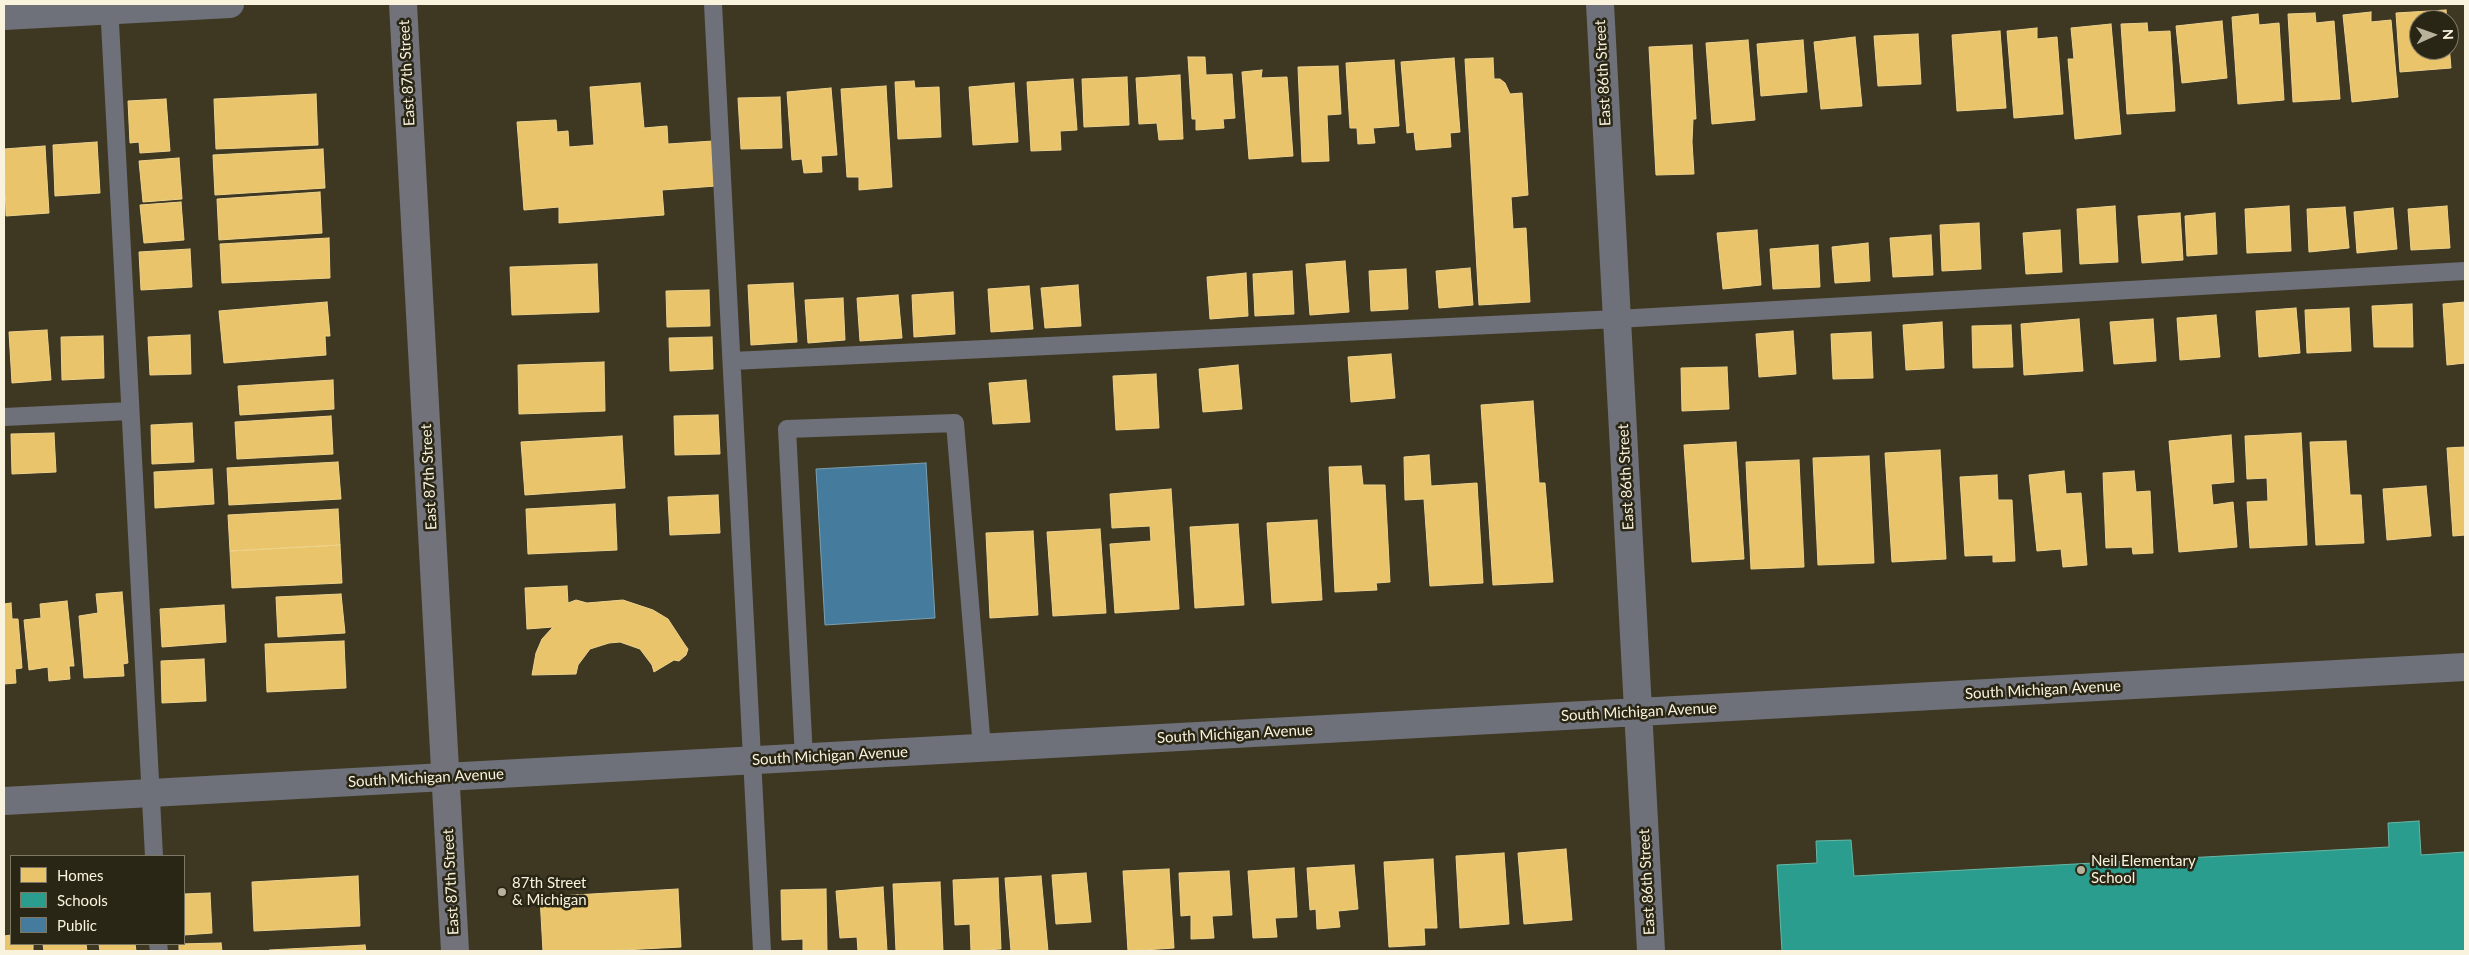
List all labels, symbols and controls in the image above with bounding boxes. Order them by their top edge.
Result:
north arrow [2409,10,2459,60]
street label: East 87th Street [395,19,419,127]
street label: East 86th Street [1591,19,1615,127]
text: N [2440,29,2457,40]
street label: East 87th Street [417,423,441,531]
street label: East 86th Street [1614,423,1638,531]
street label: South Michigan Avenue [1965,677,2121,703]
street label: South Michigan Avenue [1561,699,1717,725]
street label: South Michigan Avenue [1157,721,1313,747]
street label: South Michigan Avenue [752,743,908,769]
street label: South Michigan Avenue [348,765,504,791]
street label: East 87th Street [439,828,463,936]
street label: East 86th Street [1635,828,1659,936]
place label: Neil Elementary School [2091,852,2196,887]
legend [10,855,185,945]
marker: Neil Elementary School [2075,864,2087,876]
text: Homes [57,866,103,884]
place label: 87th Street & Michigan [512,874,587,909]
marker: 87th Street & Michigan [496,886,508,898]
text: Schools [57,891,108,909]
text: Public [57,916,97,934]

